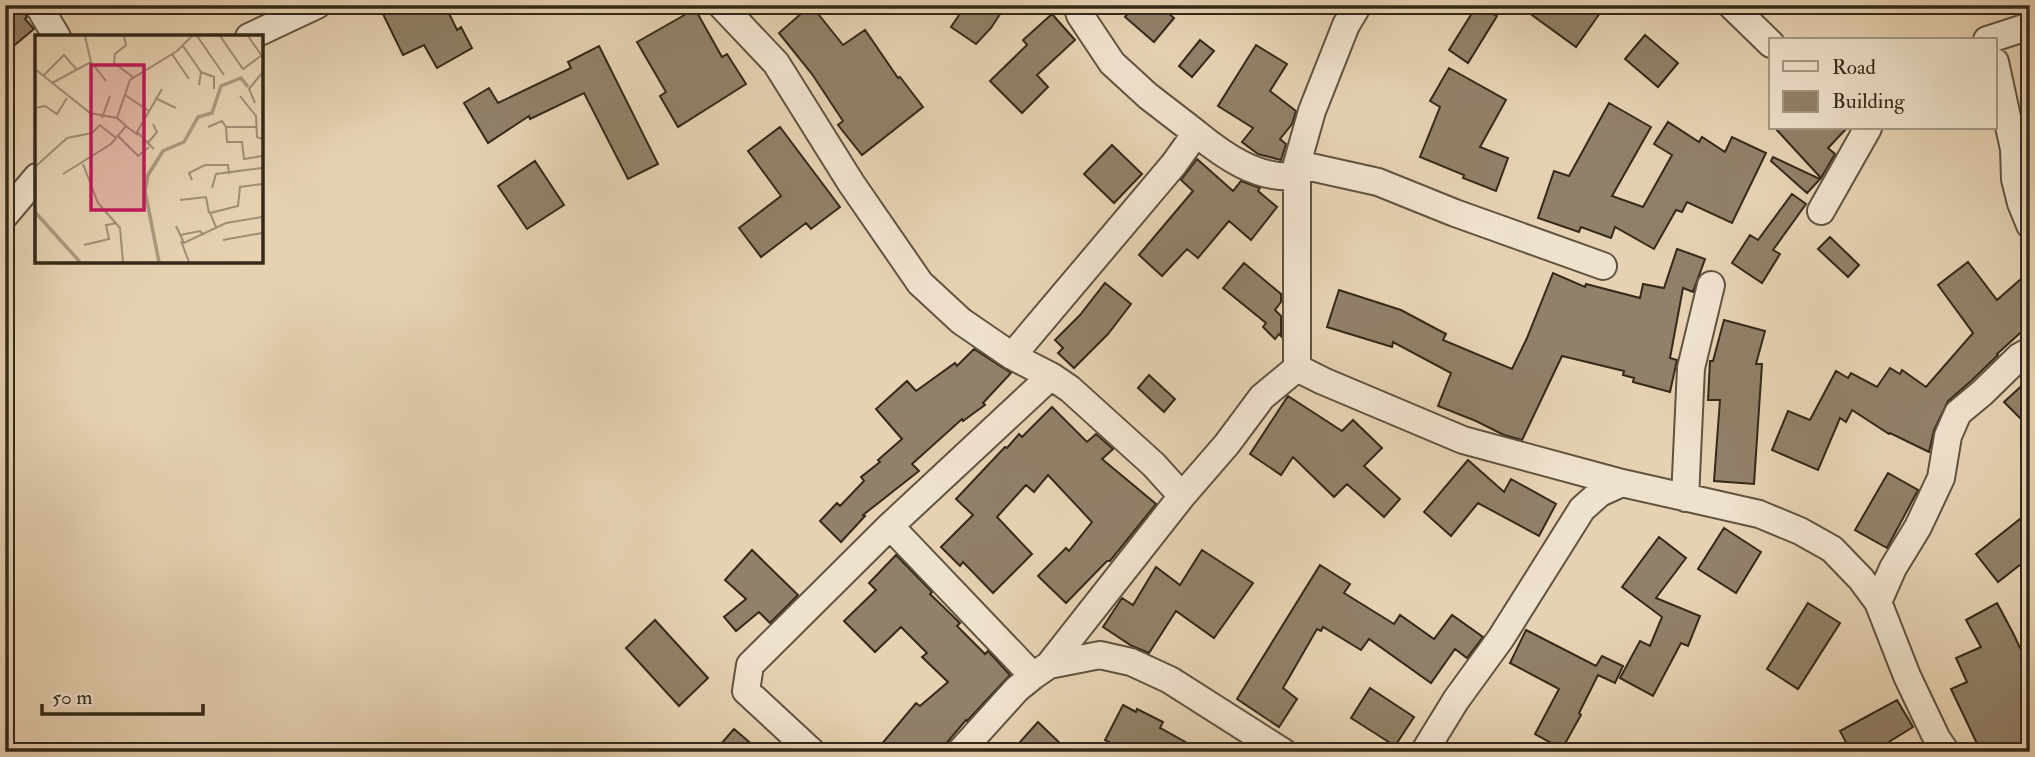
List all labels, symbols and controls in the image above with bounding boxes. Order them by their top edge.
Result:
inset map [35,35,262,262]
legend [1769,38,1996,130]
text: Road [1832,54,1877,81]
text: Building [1832,88,1905,115]
scale bar [42,673,203,717]
text: 50 m [52,684,93,711]

